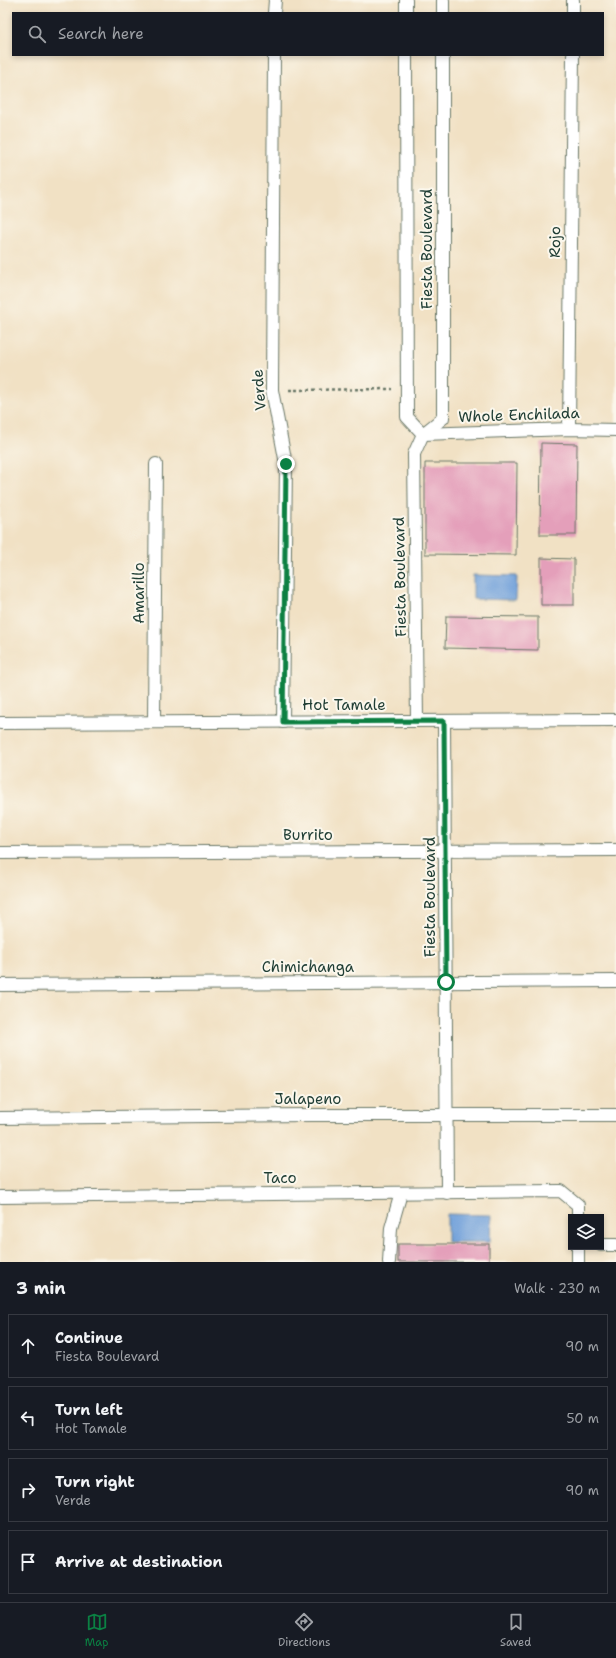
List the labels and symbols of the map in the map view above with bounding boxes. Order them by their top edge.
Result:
street label: Fiesta Boulevard [417,188,437,309]
street label: Rojo [545,226,565,258]
street label: Verde [247,368,271,412]
street label: Whole Enchilada [458,403,581,427]
route end [277,455,295,473]
street label: Fiesta Boulevard [389,516,411,637]
street label: Amarillo [129,562,149,624]
street label: Hot Tamale [302,695,386,715]
street label: Burrito [283,825,333,845]
street label: Fiesta Boulevard [420,836,440,957]
street label: Chimichanga [262,957,355,977]
route start [437,973,455,991]
street label: Jalapeno [275,1089,341,1109]
street label: Taco [264,1168,297,1188]

